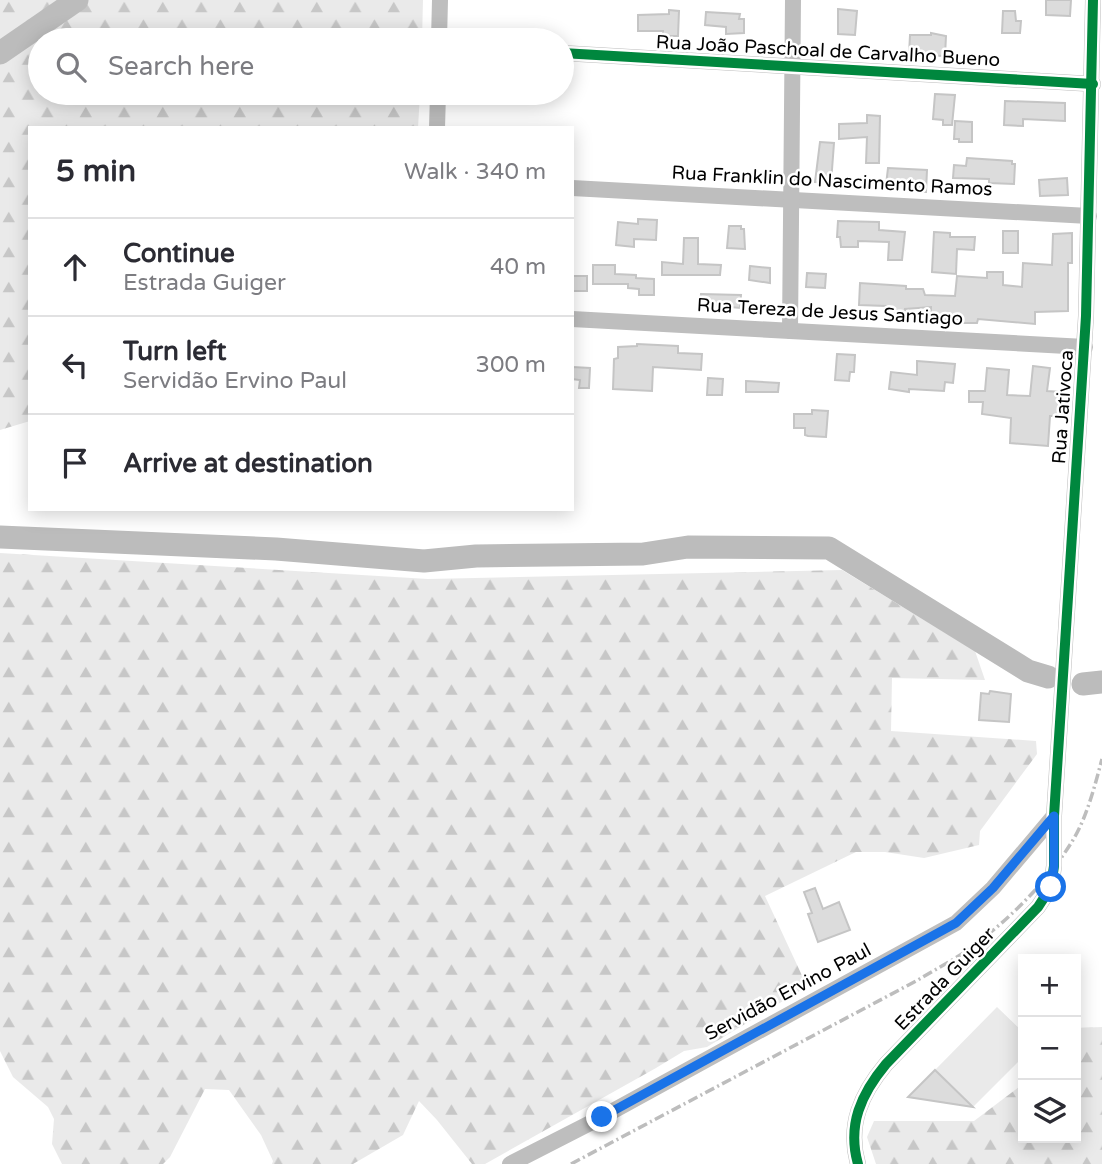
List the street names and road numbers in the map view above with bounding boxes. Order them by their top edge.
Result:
street label: Rua João Paschoal de Carvalho Bueno [655,31,1001,71]
street label: Rua Franklin do Nascimento Ramos [671,162,993,200]
street label: Rua Tereza de Jesus Santiago [696,294,964,330]
street label: Rua Jativoca [1048,349,1078,465]
street label: Estrada Guiger [890,922,1000,1035]
street label: Servidão Ervino Paul [701,939,875,1045]

